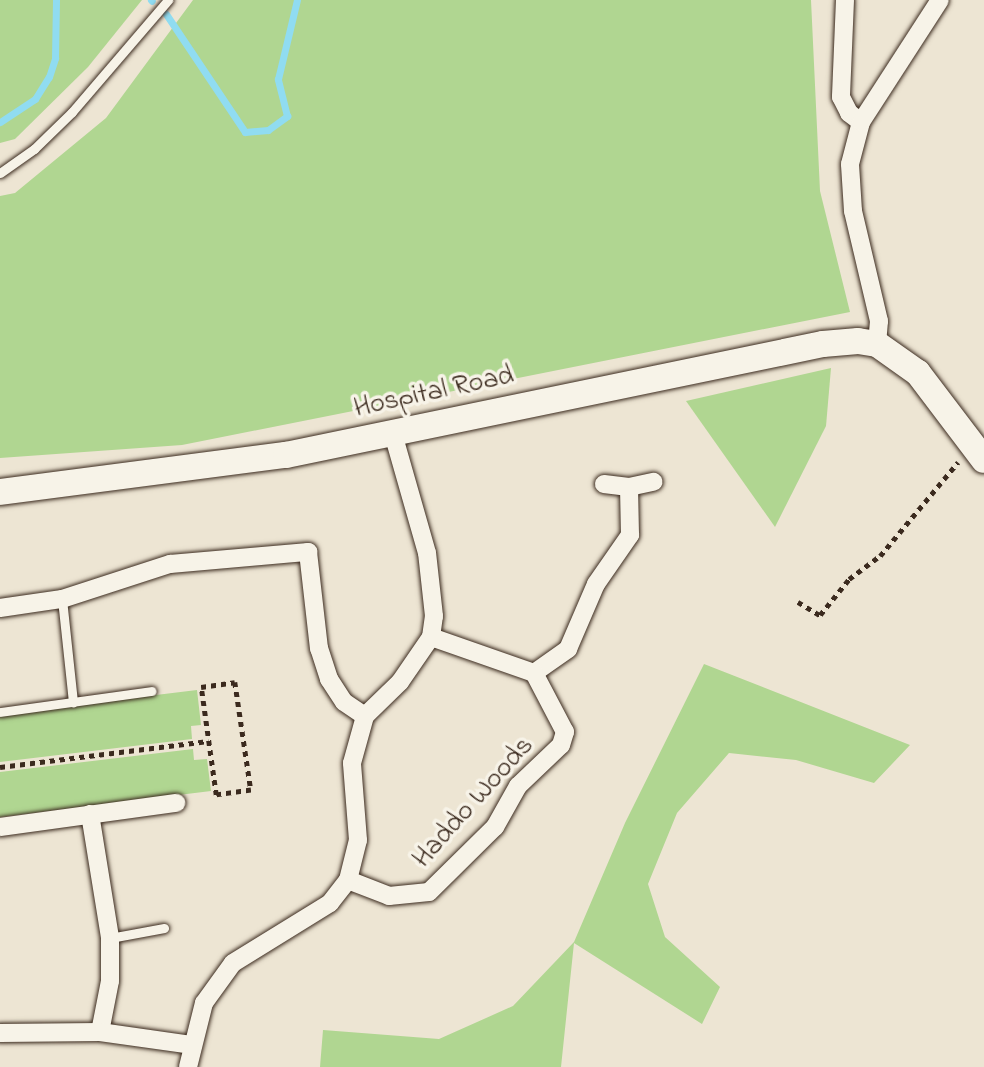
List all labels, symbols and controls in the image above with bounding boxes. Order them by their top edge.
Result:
street label: Hospital Road [351,360,517,426]
street label: Haddo Woods [406,730,542,876]

